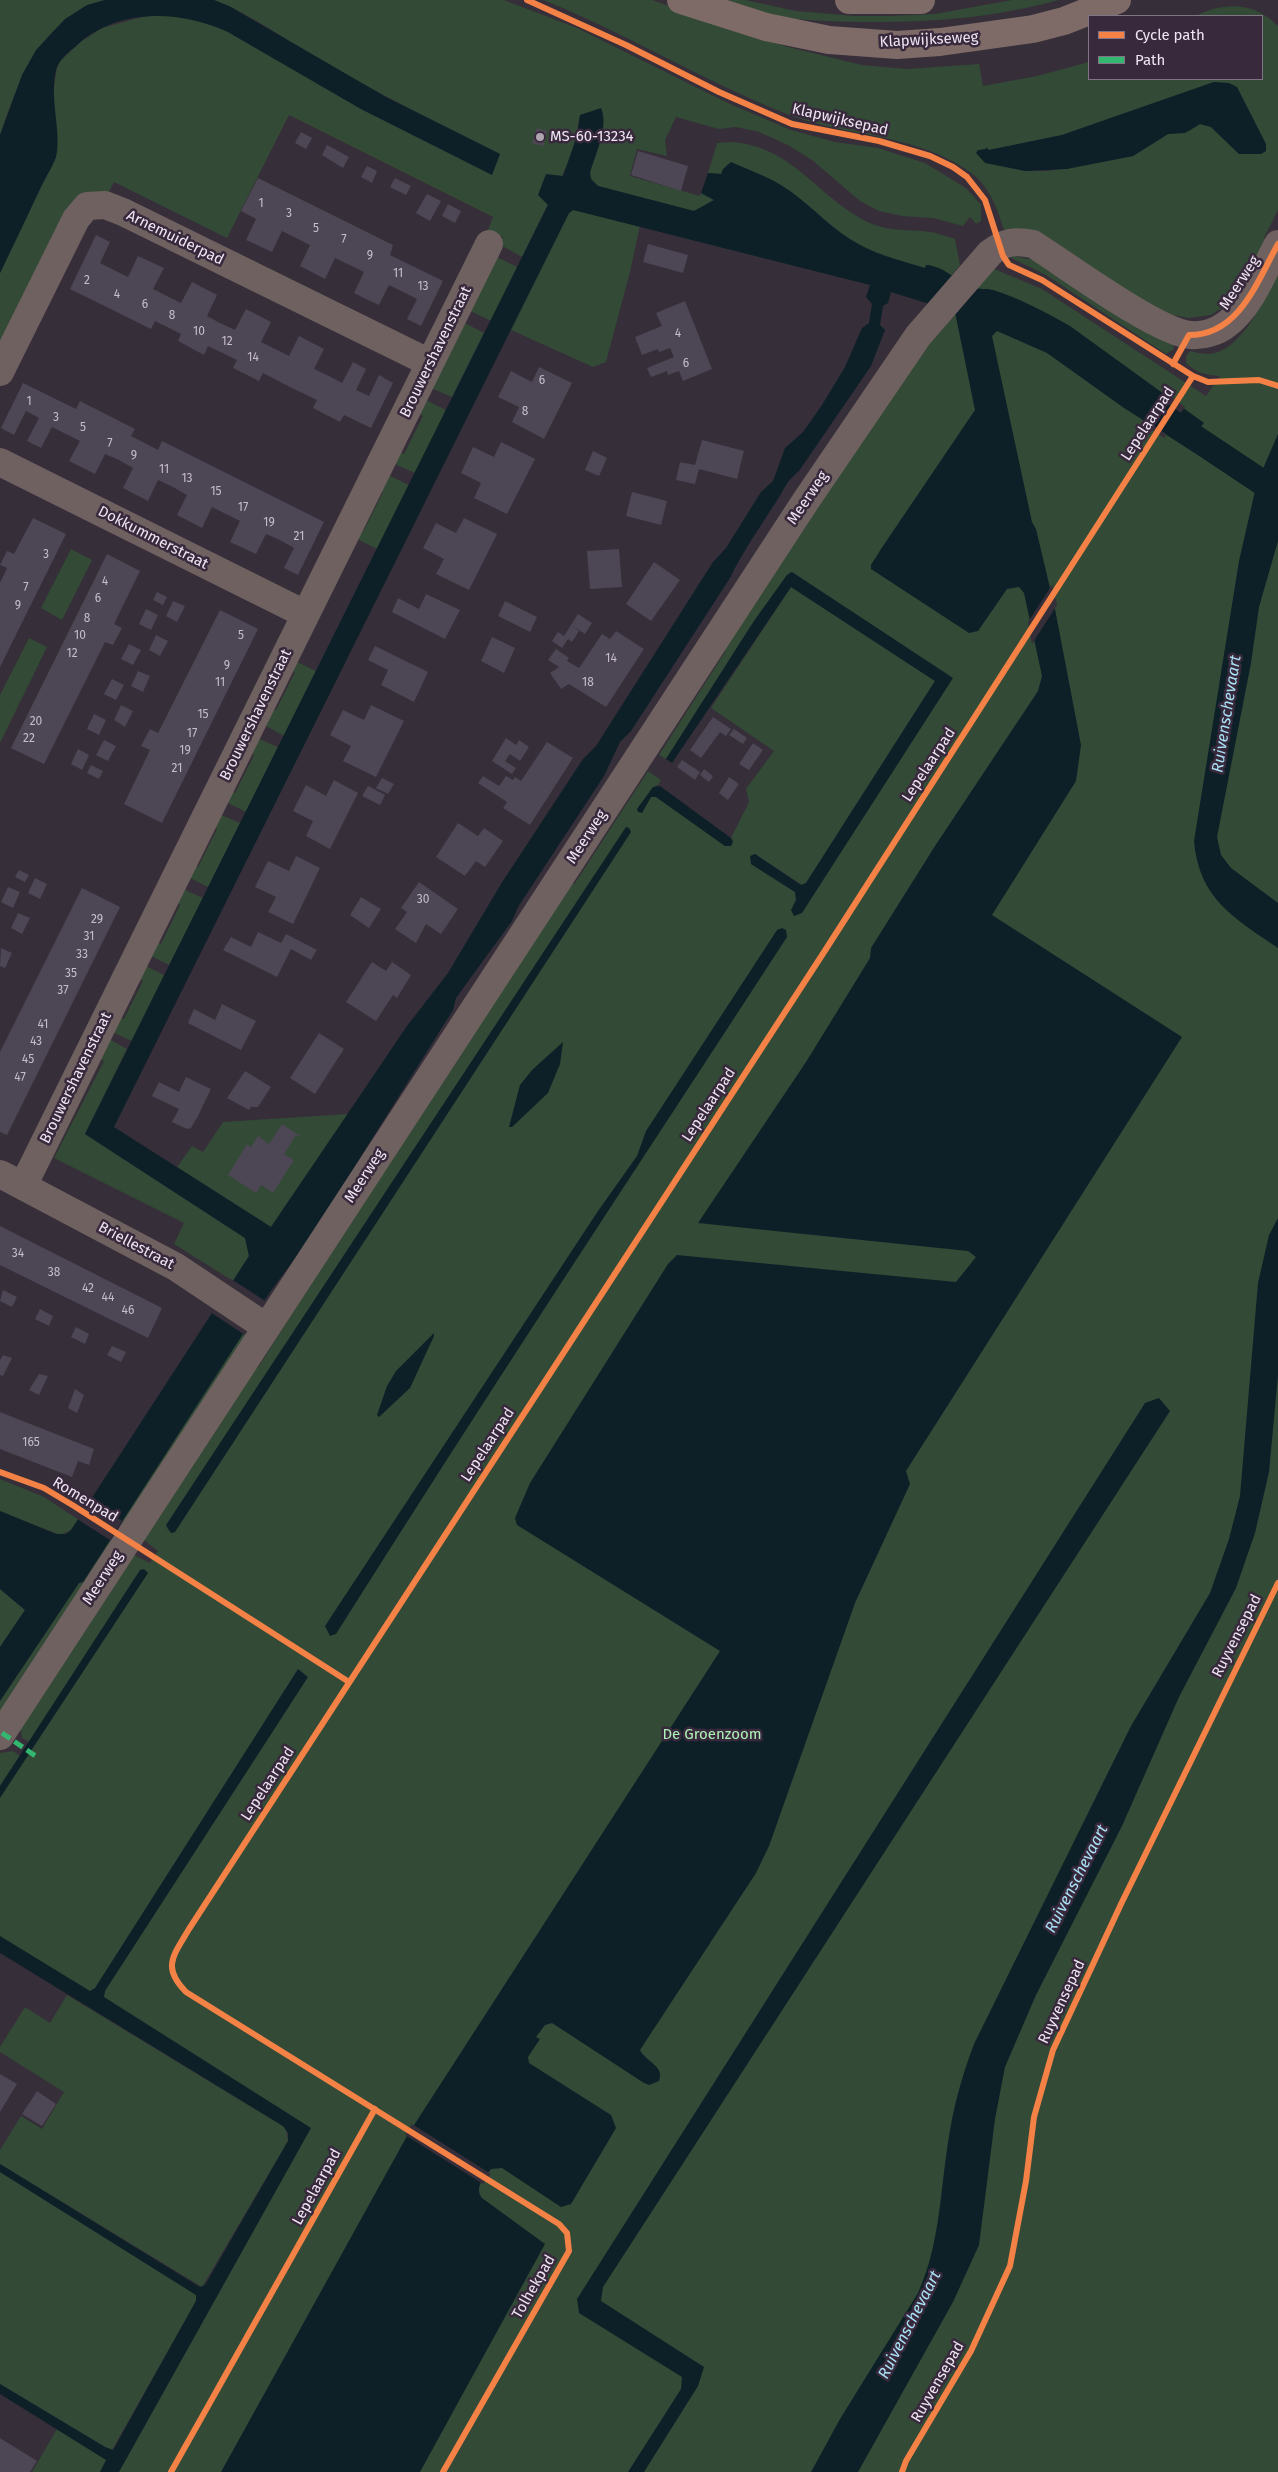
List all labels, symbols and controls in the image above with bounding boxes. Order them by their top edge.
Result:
legend [1088,15,1263,80]
text: Cycle path [1135,26,1205,44]
street label: Klapwijkseweg [879,28,979,52]
text: Path [1135,51,1165,69]
street label: Klapwijksepad [790,100,890,140]
place label: MS-60-13234 [550,128,634,146]
marker: MS-60-13234 [534,131,546,143]
house number: 1 [258,197,264,211]
street label: Arnemuiderpad [123,207,227,269]
house number: 3 [286,207,292,221]
house number: 5 [313,222,319,236]
house number: 7 [341,233,347,247]
house number: 9 [367,249,373,263]
street label: Meerweg [1216,253,1264,313]
house number: 11 [393,267,403,281]
house number: 2 [84,274,90,288]
house number: 13 [417,280,429,294]
street label: Brouwershavenstraat [396,283,476,421]
house number: 4 [114,288,120,302]
house number: 6 [142,298,148,312]
house number: 8 [169,309,175,323]
house number: 10 [193,325,205,339]
house number: 4 [675,327,681,341]
house number: 12 [221,335,233,349]
house number: 14 [247,351,259,365]
house number: 6 [683,357,689,371]
house number: 6 [539,374,545,388]
street label: Lepelaarpad [1117,384,1179,464]
house number: 1 [26,395,32,409]
house number: 8 [522,405,528,419]
house number: 3 [53,411,59,425]
house number: 5 [80,421,86,435]
house number: 7 [107,437,113,451]
house number: 9 [131,449,137,463]
house number: 11 [159,463,169,477]
street label: Meerweg [784,468,832,528]
house number: 13 [181,472,193,486]
house number: 15 [210,485,222,499]
house number: 17 [238,501,248,515]
street label: Dokkummerstraat [95,502,211,574]
house number: 19 [263,516,275,530]
house number: 21 [294,530,304,544]
house number: 3 [43,548,49,562]
house number: 4 [102,575,108,589]
house number: 7 [23,581,29,595]
house number: 6 [95,592,101,606]
house number: 9 [15,599,21,613]
house number: 8 [84,612,90,626]
house number: 10 [74,629,86,643]
house number: 5 [238,629,244,643]
street label: Brouwershavenstraat [216,646,296,784]
house number: 12 [66,647,78,661]
house number: 14 [605,652,617,666]
water label: Ruivenschevaart [1208,654,1246,774]
house number: 9 [224,659,230,673]
house number: 11 [215,676,225,690]
house number: 18 [582,676,594,690]
house number: 15 [197,708,209,722]
house number: 20 [30,715,42,729]
street label: Lepelaarpad [898,725,960,805]
house number: 17 [187,727,197,741]
house number: 22 [23,732,35,746]
house number: 19 [179,744,191,758]
house number: 21 [172,762,182,776]
street label: Meerweg [563,807,611,867]
house number: 30 [417,893,429,907]
house number: 29 [91,913,103,927]
house number: 31 [84,930,94,944]
house number: 33 [76,948,88,962]
house number: 35 [65,967,77,981]
house number: 37 [57,984,69,998]
street label: Brouwershavenstraat [36,1009,116,1147]
house number: 41 [38,1018,48,1032]
house number: 43 [30,1035,42,1049]
house number: 45 [22,1053,34,1067]
street label: Lepelaarpad [678,1065,740,1145]
house number: 47 [14,1071,26,1085]
street label: Meerweg [341,1146,389,1206]
street label: Briellestraat [95,1218,177,1274]
house number: 34 [12,1247,24,1261]
house number: 38 [48,1266,60,1280]
house number: 42 [82,1282,94,1296]
house number: 44 [102,1291,114,1305]
house number: 46 [122,1304,134,1318]
street label: Lepelaarpad [457,1405,519,1485]
house number: 165 [22,1436,40,1450]
street label: Romenpad [49,1473,121,1527]
street label: Meerweg [79,1548,127,1608]
street label: Ruyvensepad [1208,1592,1266,1680]
park label: De Groenzoom [662,1726,762,1744]
street label: Lepelaarpad [237,1744,299,1824]
water label: Ruivenschevaart [1042,1822,1112,1936]
street label: Ruyvensepad [1035,1957,1089,2047]
street label: Lepelaarpad [289,2146,345,2228]
street label: Tolhekpad [509,2252,559,2322]
water label: Ruivenschevaart [875,2268,945,2382]
street label: Ruyvensepad [908,2338,968,2426]

